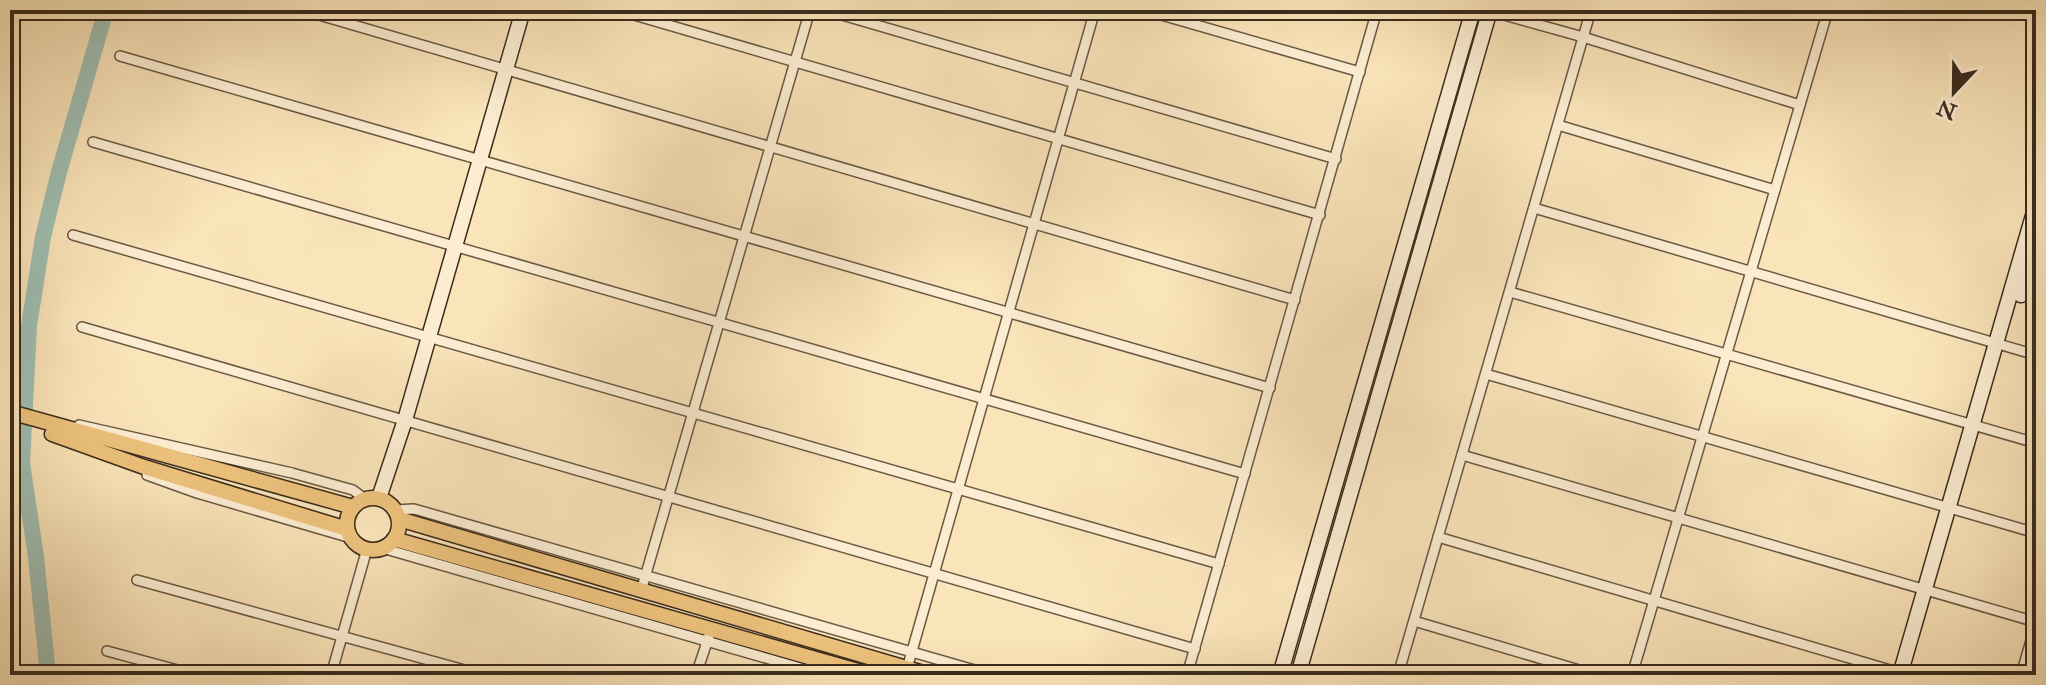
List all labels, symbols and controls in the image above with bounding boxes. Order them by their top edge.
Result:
north arrow [1914,52,1994,132]
text: N [1933,94,1960,126]

